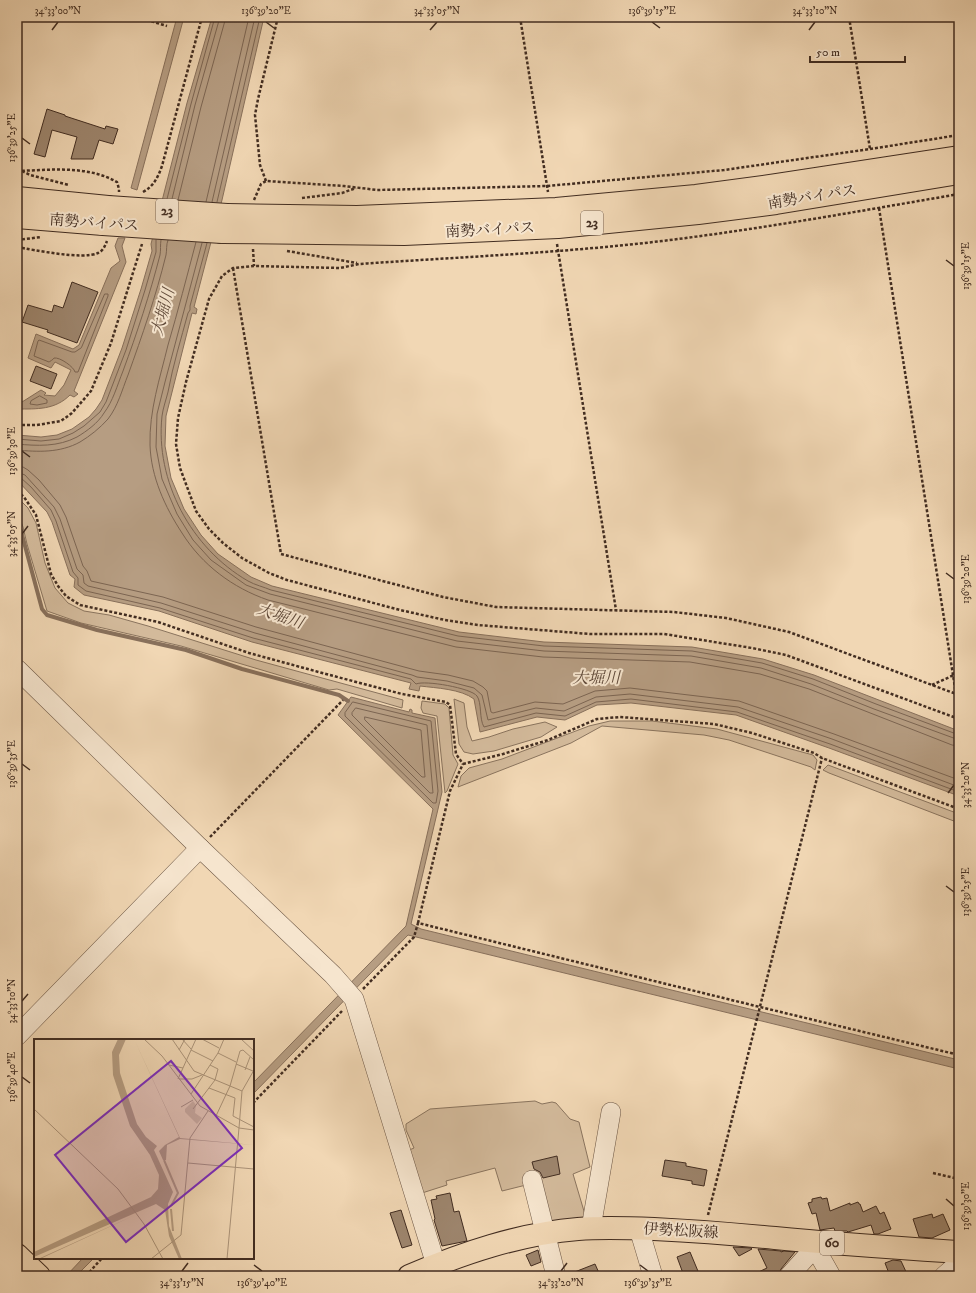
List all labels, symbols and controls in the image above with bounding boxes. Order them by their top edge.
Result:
text: 34°33'00"N [35,5,81,17]
text: 136°39'20"E [241,5,291,17]
text: 34°33'05"N [414,5,460,17]
text: 136°39'15"E [628,5,676,17]
text: 34°33'10"N [793,5,837,17]
scale bar [810,38,905,64]
text: 50 m [816,45,840,60]
text: 136°39'25"E [6,114,18,162]
street label: 南勢バイパス [766,181,858,213]
road number: 23 [156,199,178,223]
street label: 南勢バイパス [49,210,139,236]
road number: 23 [581,211,603,235]
street label: 南勢バイパス [445,218,535,242]
text: 136°39'15"E [960,242,972,290]
water label: 大堀川 [147,284,179,338]
text: 136°39'30"E [6,427,18,475]
text: 34°33'05"N [6,511,18,557]
text: 136°39'20"E [960,554,972,604]
water label: 大堀川 [254,599,308,634]
water label: 大堀川 [572,668,622,688]
text: 136°39'35"E [6,740,18,788]
text: 34°33'20"N [960,762,972,808]
text: 136°39'25"E [960,868,972,916]
text: 34°33'10"N [6,979,18,1023]
inset map [34,1039,254,1259]
text: 136°39'40"E [6,1052,18,1102]
text: 136°39'30"E [960,1182,972,1230]
street label: 伊勢松阪線 [643,1220,719,1242]
road number: 60 [820,1231,844,1255]
text: 34°33'15"N [160,1277,204,1289]
text: 136°39'40"E [237,1277,287,1289]
text: 34°33'20"N [538,1277,584,1289]
text: 136°39'35"E [624,1277,672,1289]

